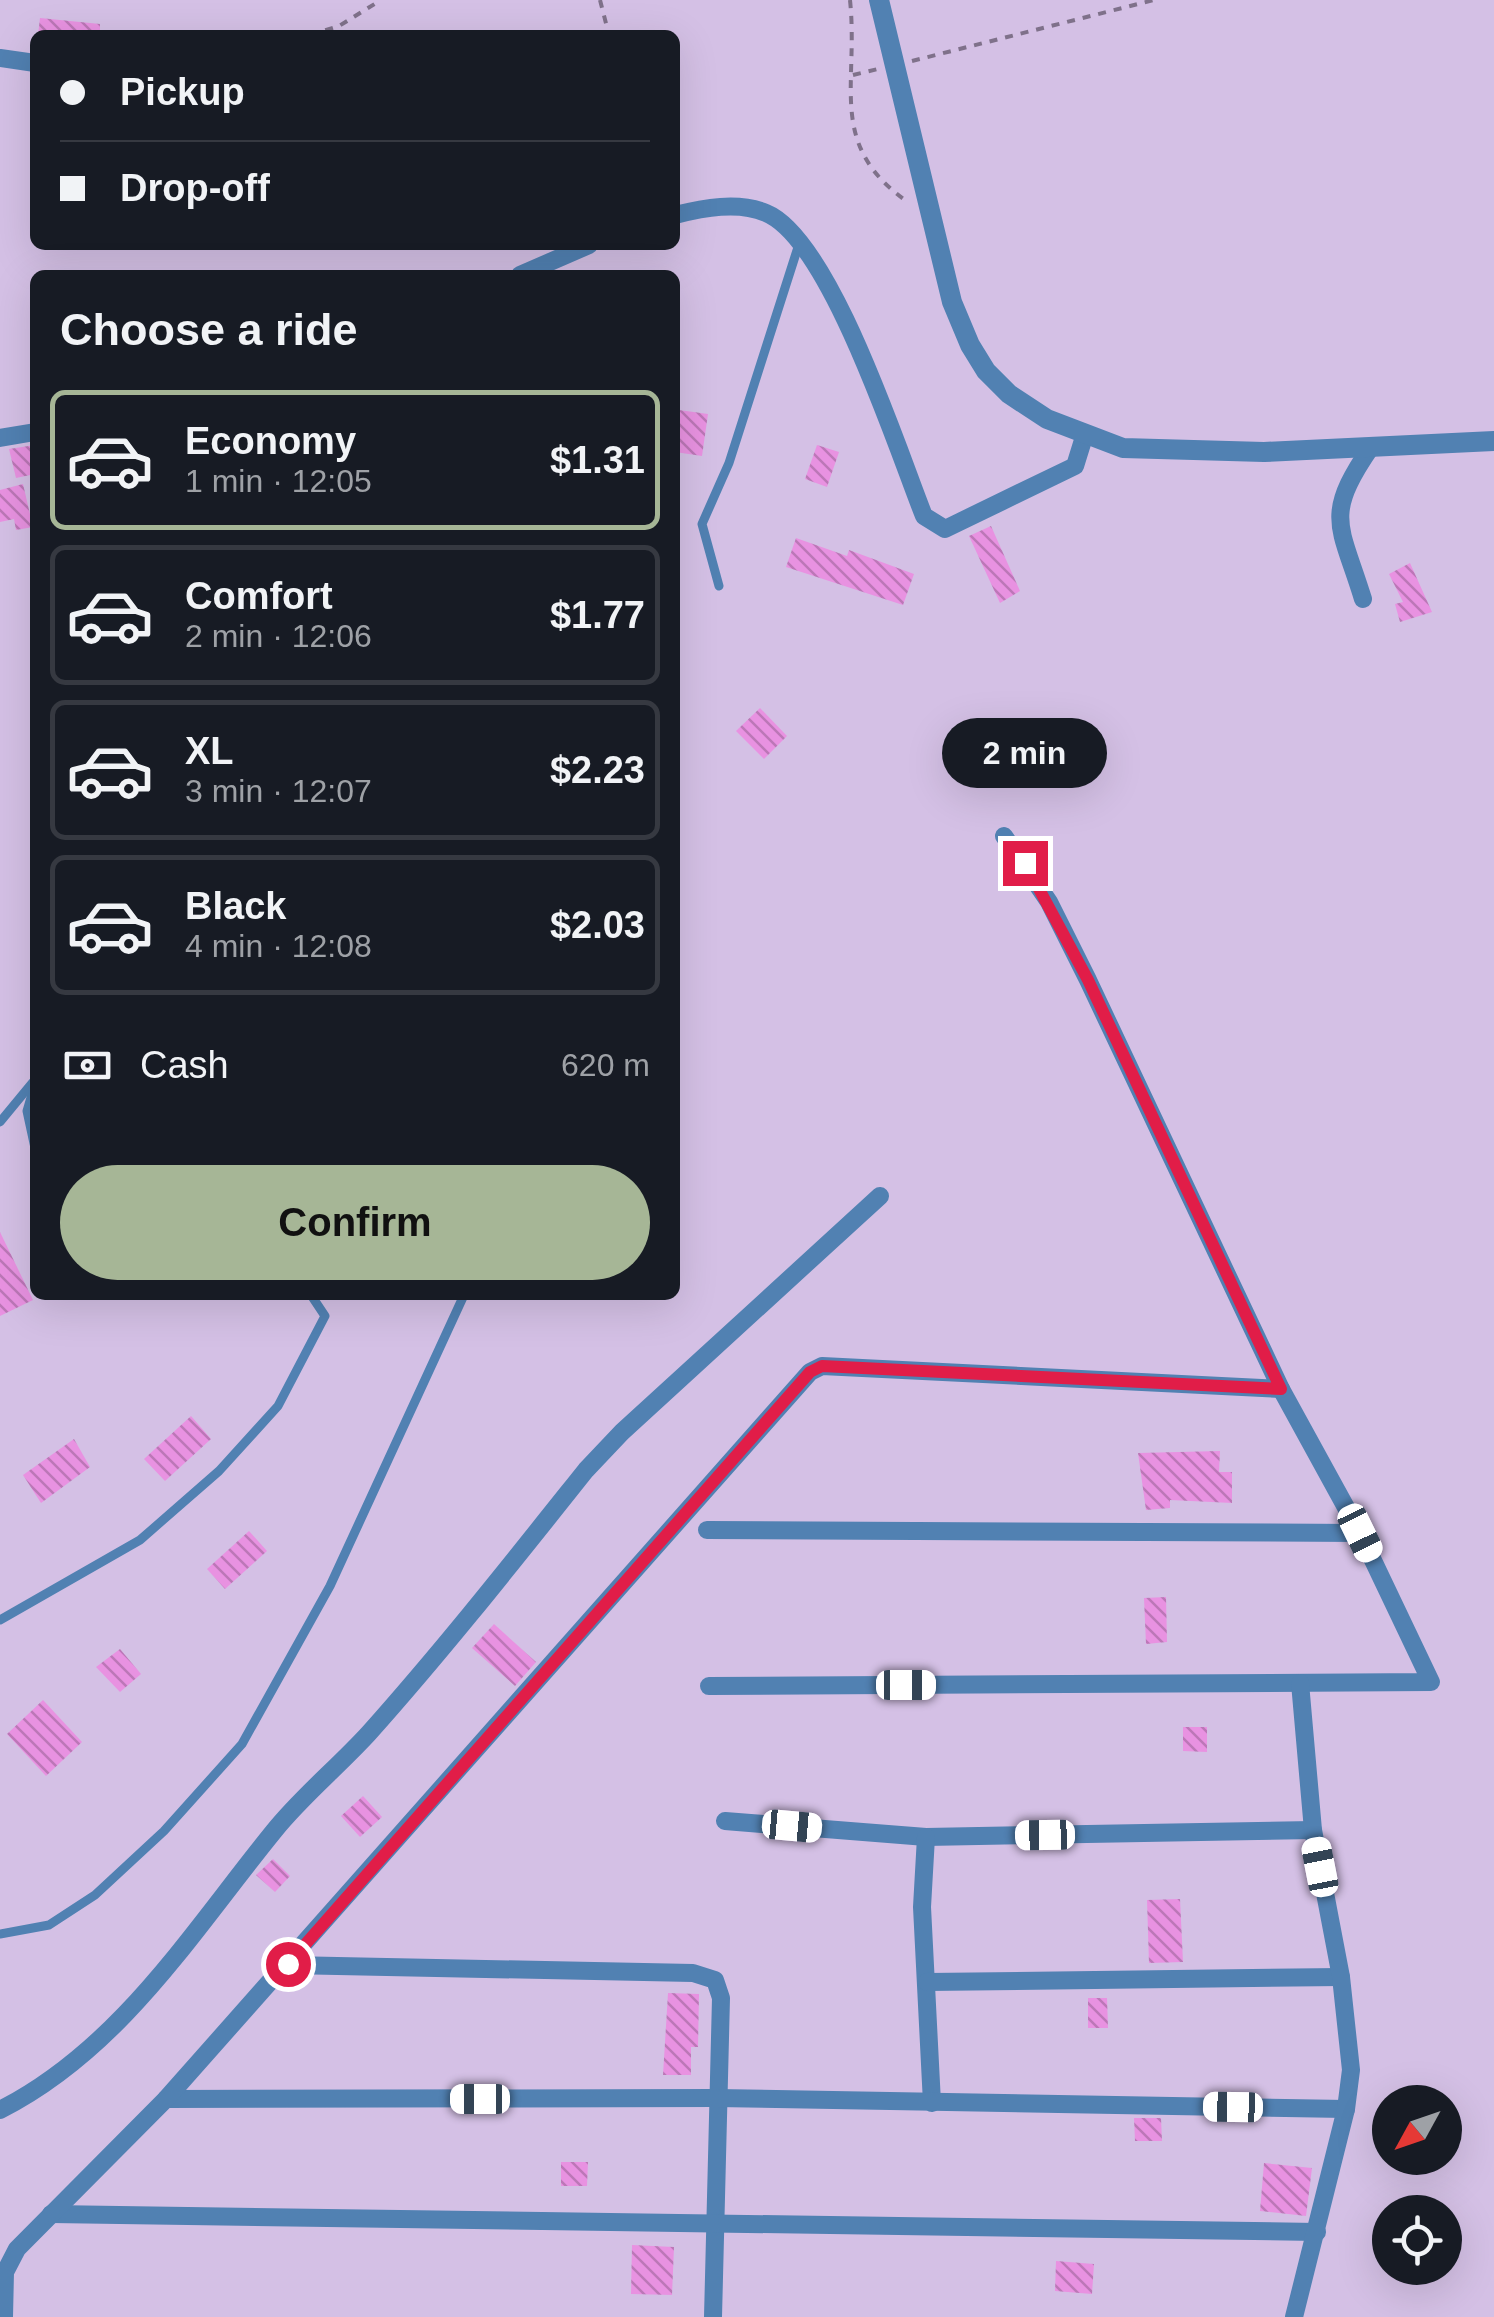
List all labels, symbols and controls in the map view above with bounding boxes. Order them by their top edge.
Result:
text: Pickup [120,71,245,113]
text: Drop-off [120,167,270,209]
text: Choose a ride [60,304,358,355]
icon: car [65,415,155,505]
text: Economy [185,420,356,462]
text: $1.31 [550,439,645,481]
text: 1 min · 12:05 [185,463,372,499]
icon: car [65,570,155,660]
text: Comfort [185,575,333,617]
text: $1.77 [550,594,645,636]
text: 2 min · 12:06 [185,618,372,654]
callout: 2 min [942,718,1108,788]
icon: car [65,725,155,815]
text: XL [185,730,234,772]
text: 2 min [983,735,1066,771]
text: $2.23 [550,749,645,791]
text: 3 min · 12:07 [185,773,372,809]
route end [1003,841,1048,886]
icon: car [65,880,155,970]
text: Black [185,885,286,927]
text: $2.03 [550,904,645,946]
text: 4 min · 12:08 [185,928,372,964]
icon: cash [60,1038,115,1093]
text: Cash [140,1044,229,1086]
text: 620 m [561,1047,650,1083]
button: Confirm [60,1165,650,1280]
car [1333,1499,1387,1567]
car [876,1670,936,1700]
car [761,1808,823,1844]
car [1015,1819,1075,1851]
car [1300,1835,1340,1899]
route start [266,1942,311,1987]
car [450,2084,510,2114]
north arrow [1372,2085,1462,2175]
map controls [1372,2085,1462,2285]
car [1203,2091,1263,2123]
button: locate [1372,2195,1462,2285]

